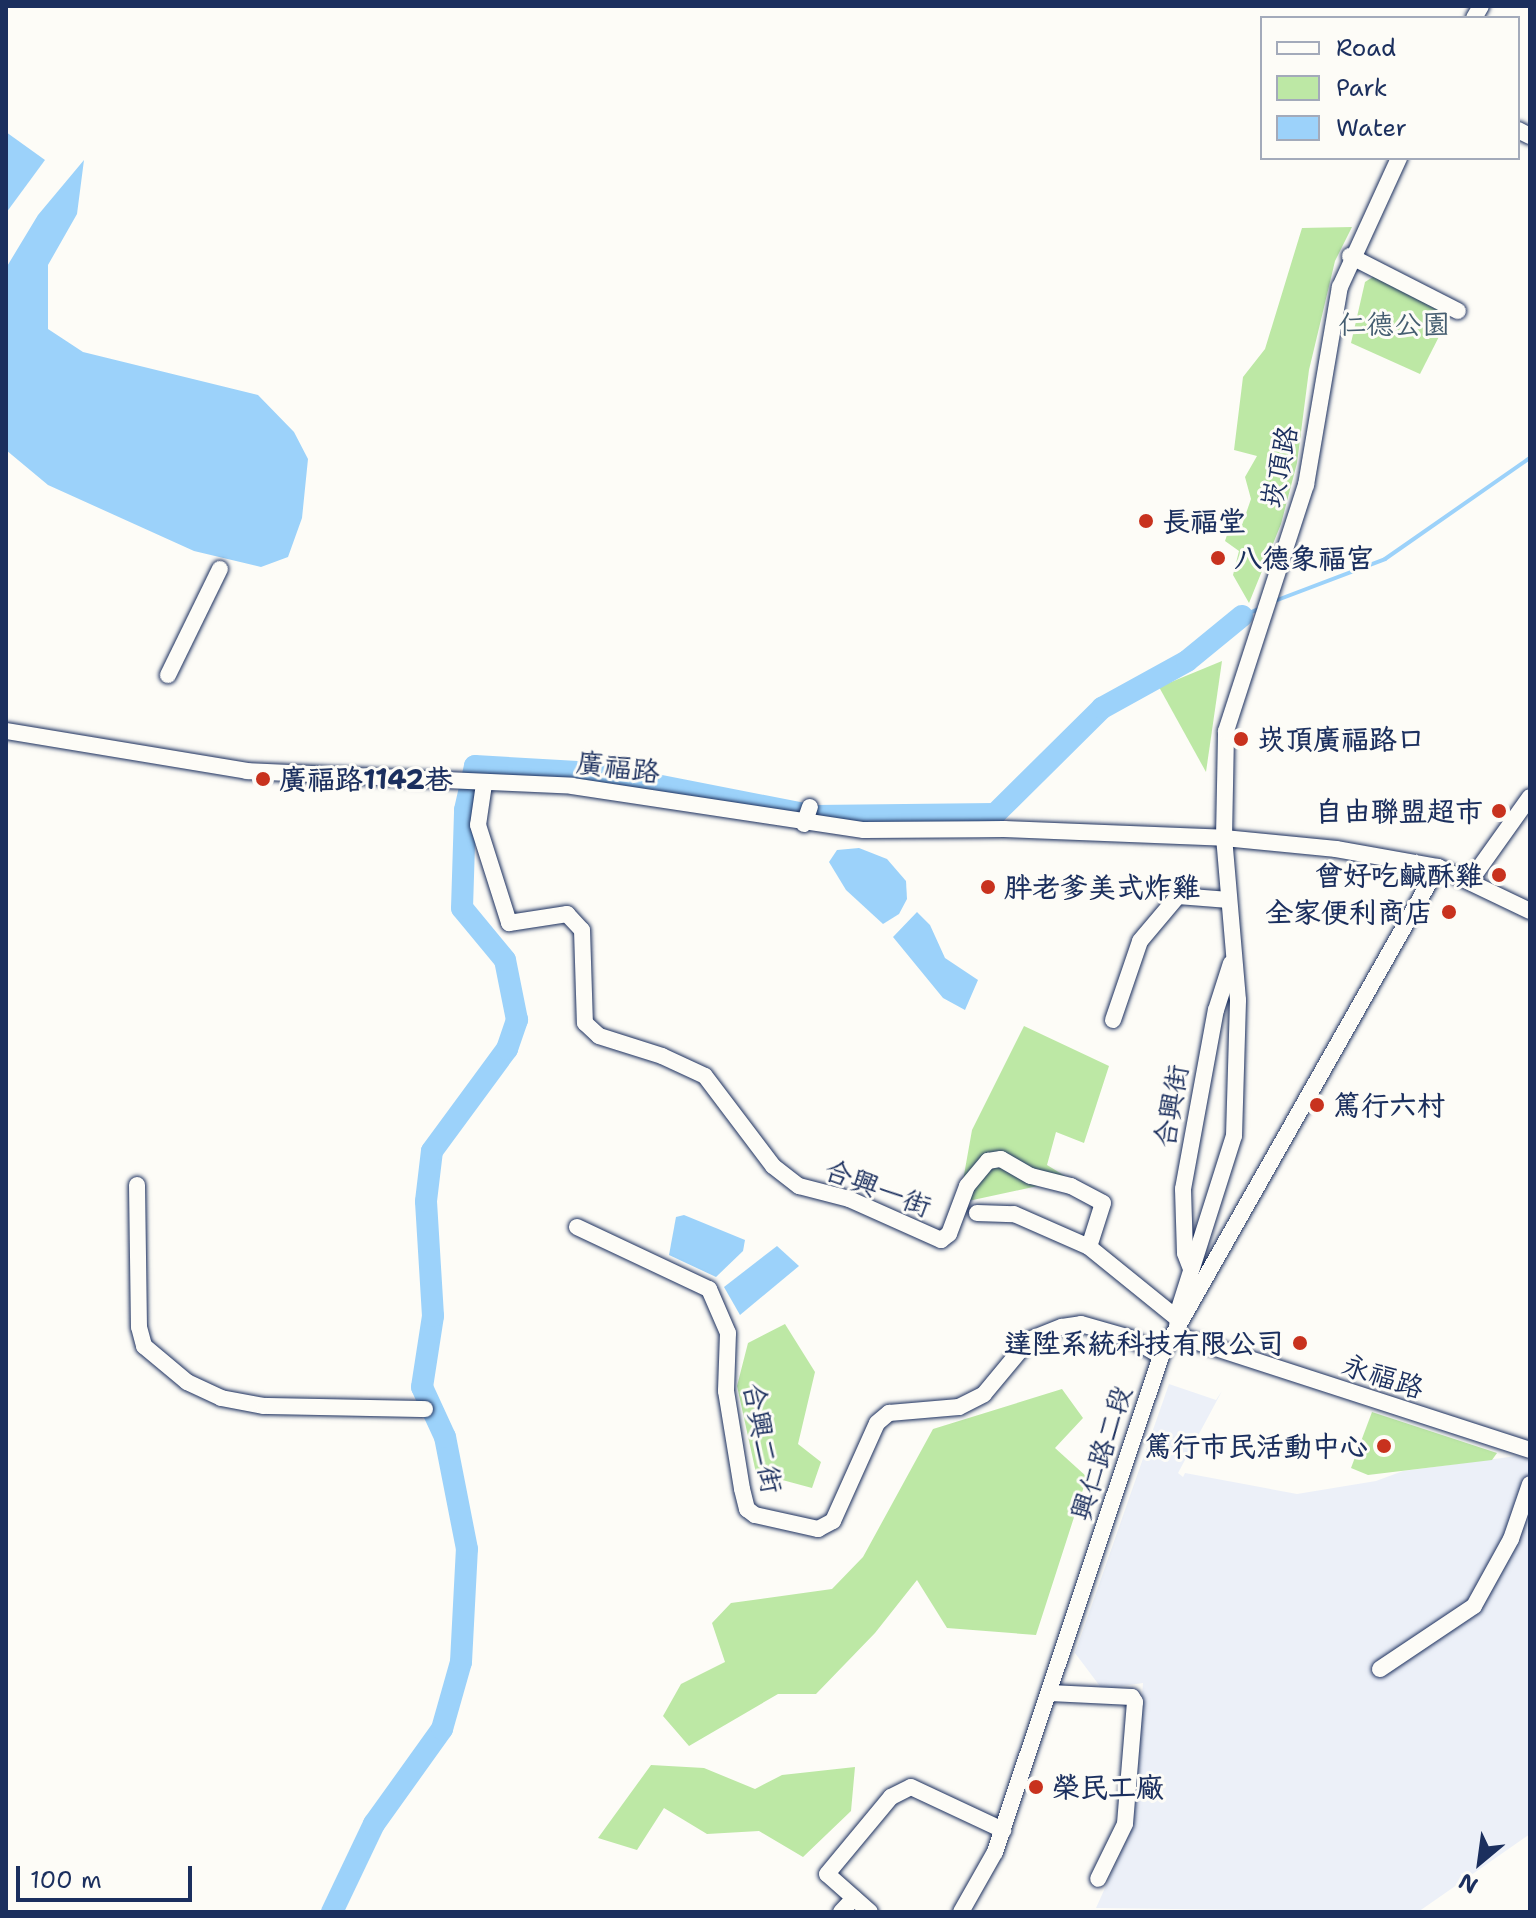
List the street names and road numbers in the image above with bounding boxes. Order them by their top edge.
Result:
street label: 崁頂路 [1254,422,1304,512]
street label: 廣福路 [574,745,662,789]
street label: 合興街 [1147,1062,1195,1150]
street label: 合興一街 [820,1152,936,1224]
street label: 永福路 [1338,1347,1428,1405]
street label: 合興二街 [737,1380,789,1496]
street label: 興仁路二段 [1063,1381,1139,1525]

